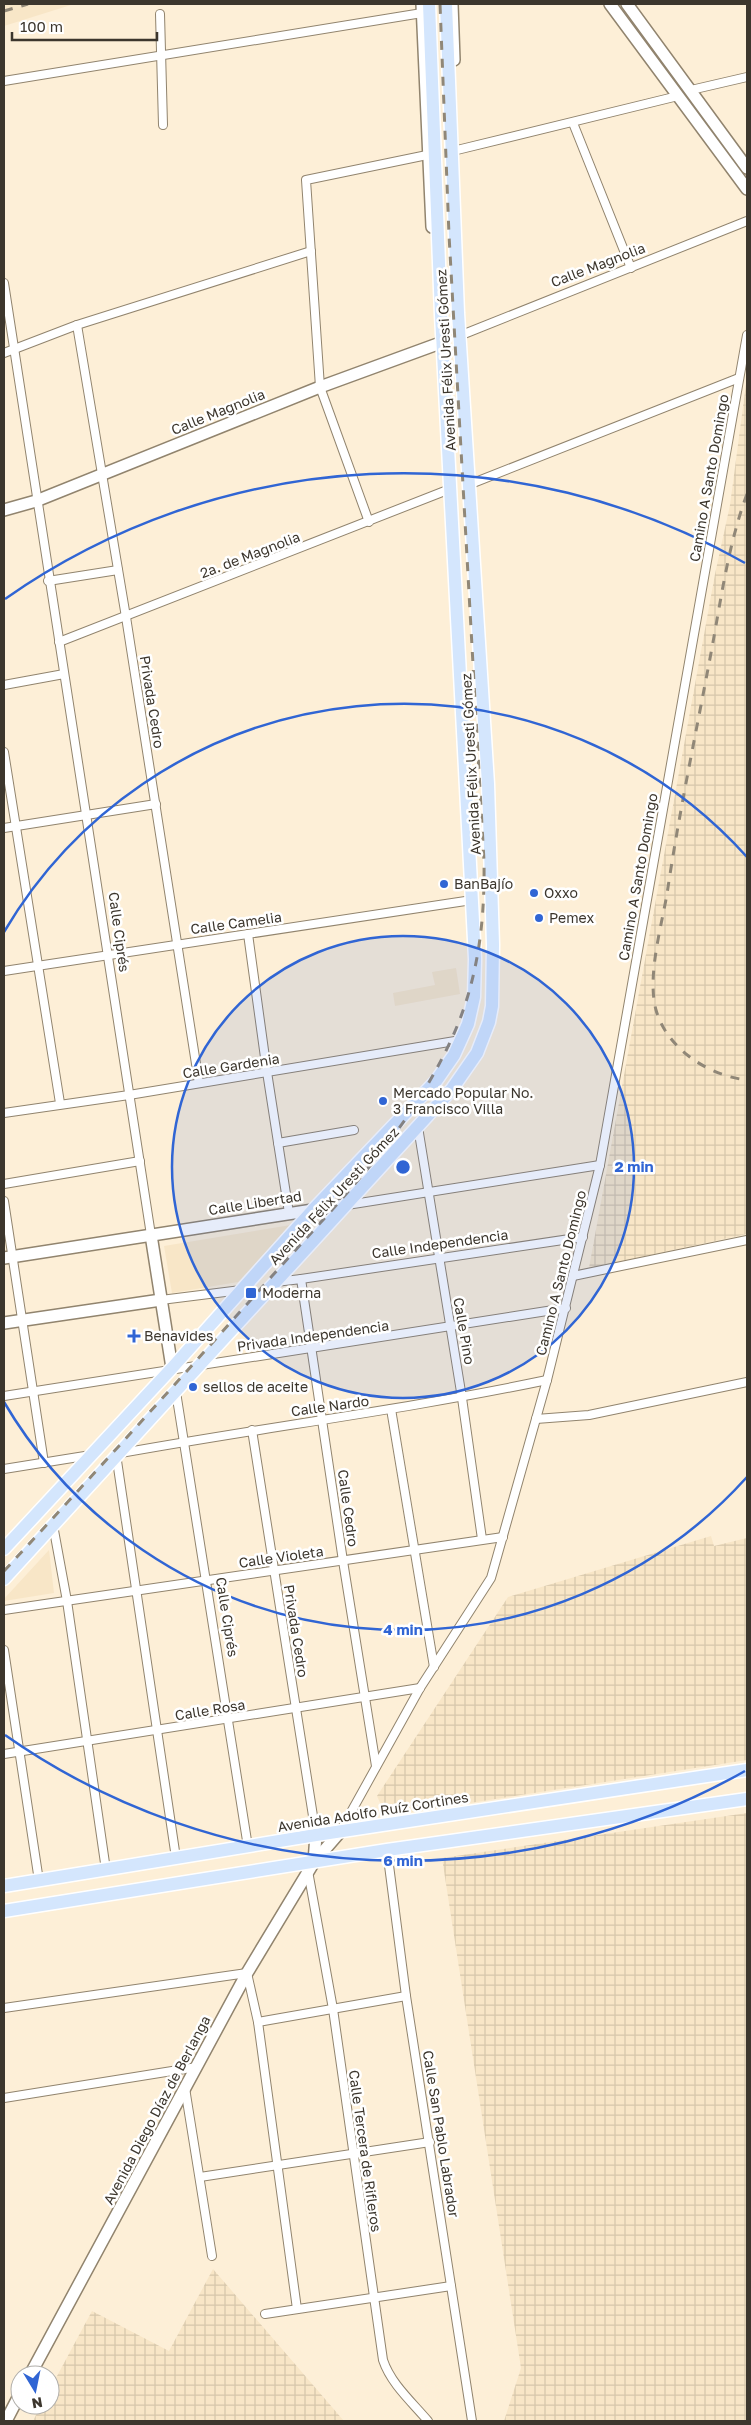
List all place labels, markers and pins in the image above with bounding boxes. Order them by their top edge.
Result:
place label: BanBajío [454,875,513,892]
marker: BanBajío [438,878,450,890]
place label: Oxxo [544,884,578,901]
marker: Oxxo [528,887,540,899]
place label: Pemex [549,909,594,926]
marker: Pemex [533,912,545,924]
place label: Mercado Popular No. 3 Francisco Villa [393,1084,533,1117]
marker: Mercado Popular No. 3 Francisco Villa [377,1095,389,1107]
centre of rings [394,1158,412,1176]
place label: Moderna [262,1284,321,1301]
marker: Moderna [244,1286,258,1300]
place label: Benavides [144,1327,213,1344]
marker: Benavides [128,1330,140,1342]
place label: sellos de aceite [203,1378,308,1395]
marker: sellos de aceite [187,1381,199,1393]

